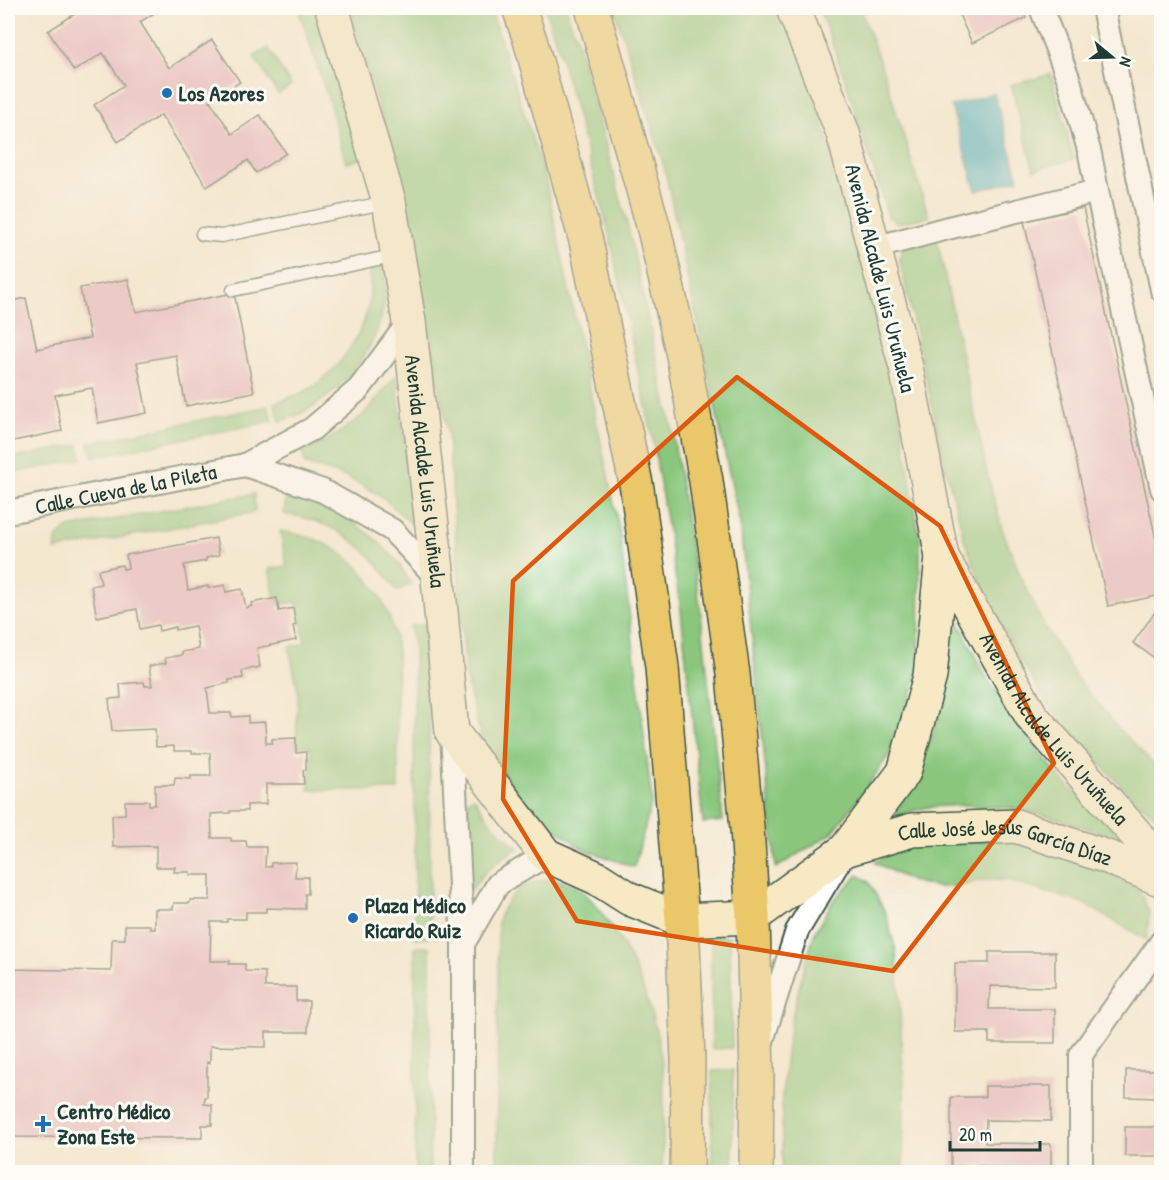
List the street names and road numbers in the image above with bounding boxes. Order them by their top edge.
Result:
street label: Avenida Alcalde Luis Uruñuela [838,161,924,396]
street label: Avenida Alcalde Luis Uruñuela [398,353,454,589]
street label: Calle Cueva de la Pileta [32,456,219,521]
street label: Avenida Alcalde Luis Uruñuela [972,627,1136,832]
street label: Calle José Jesús García Díaz [894,811,1116,873]

